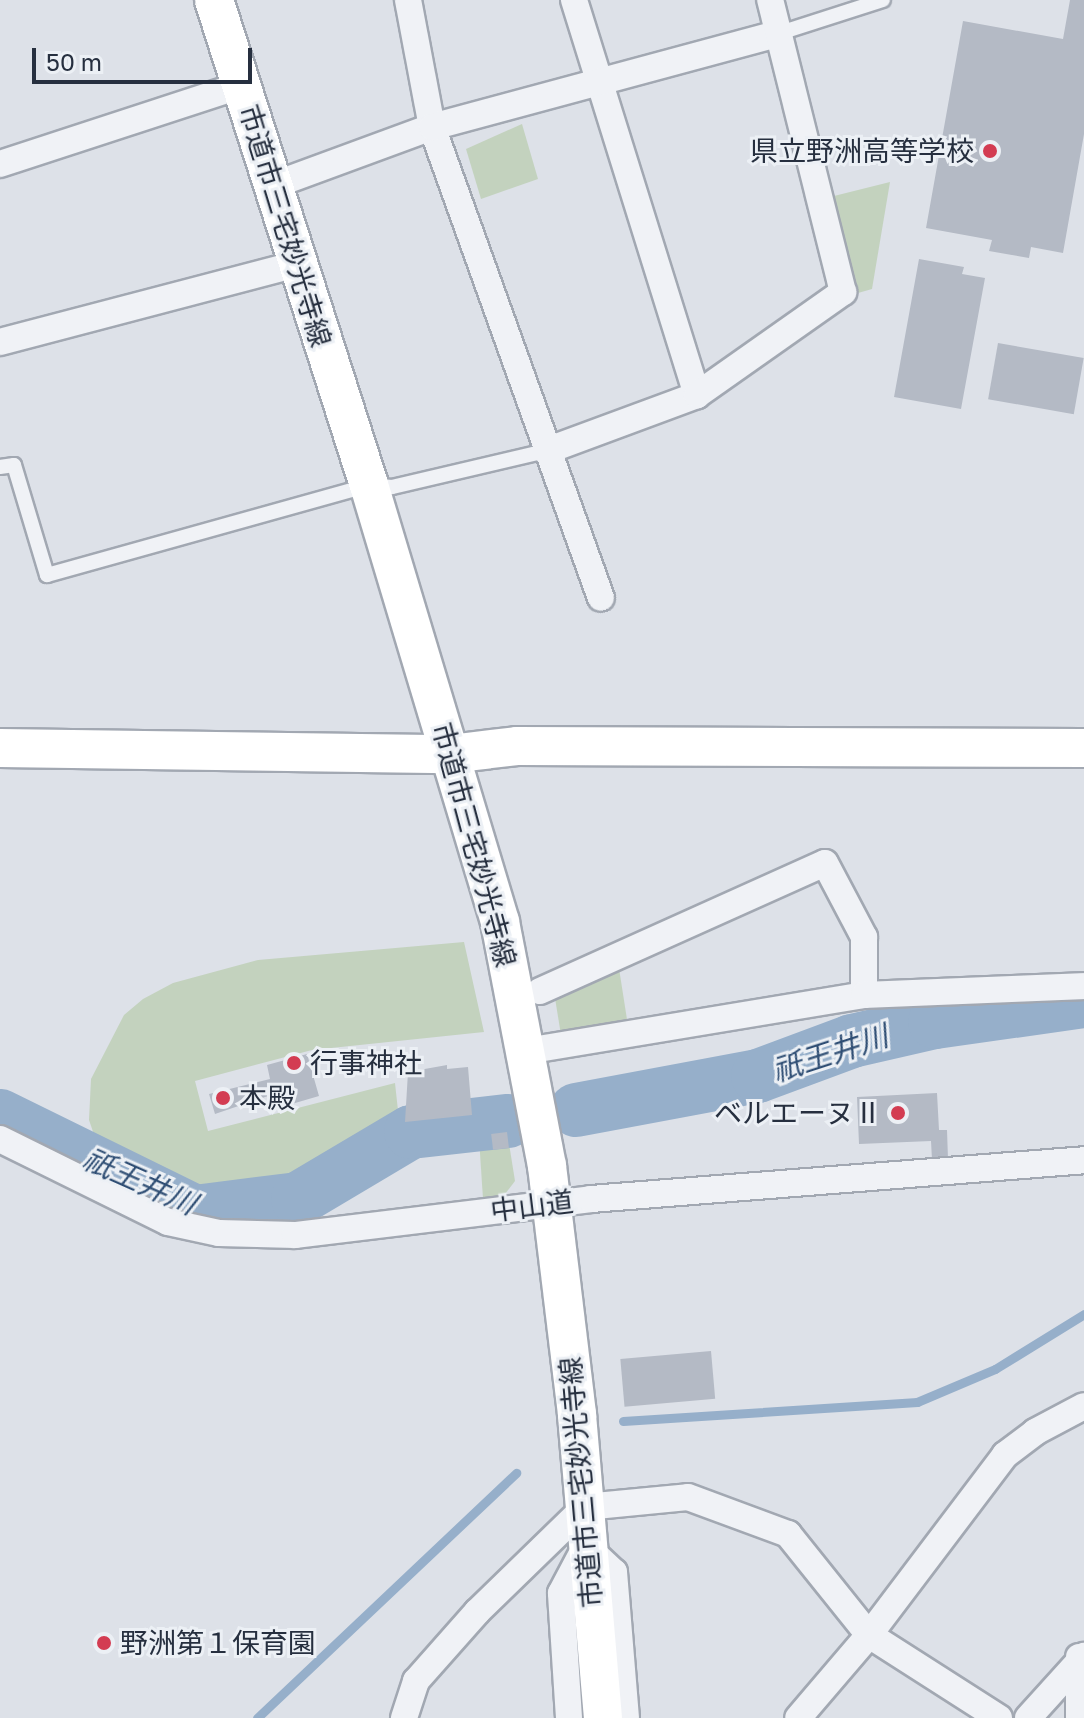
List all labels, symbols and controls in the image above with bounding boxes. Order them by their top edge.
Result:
scale bar [36,32,256,82]
text: 50 m [46,47,102,76]
street label: 市道市三宅妙光寺線 [232,101,338,351]
place label: 県立野洲高等学校 [750,134,974,168]
marker: 県立野洲高等学校 [981,142,999,160]
street label: 市道市三宅妙光寺線 [425,719,523,971]
water label: 祇王井川 [767,1017,893,1089]
place label: 行事神社 [310,1046,422,1080]
marker: 行事神社 [285,1054,303,1072]
place label: 本殿 [239,1081,295,1115]
marker: 本殿 [214,1089,232,1107]
place label: ベルエーヌⅡ [714,1096,882,1130]
marker: ベルエーヌⅡ [889,1104,907,1122]
water label: 祇王井川 [78,1140,202,1222]
street label: 中山道 [488,1184,576,1228]
street label: 市道市三宅妙光寺線 [553,1355,609,1609]
place label: 野洲第１保育園 [120,1626,316,1660]
marker: 野洲第１保育園 [95,1634,113,1652]

